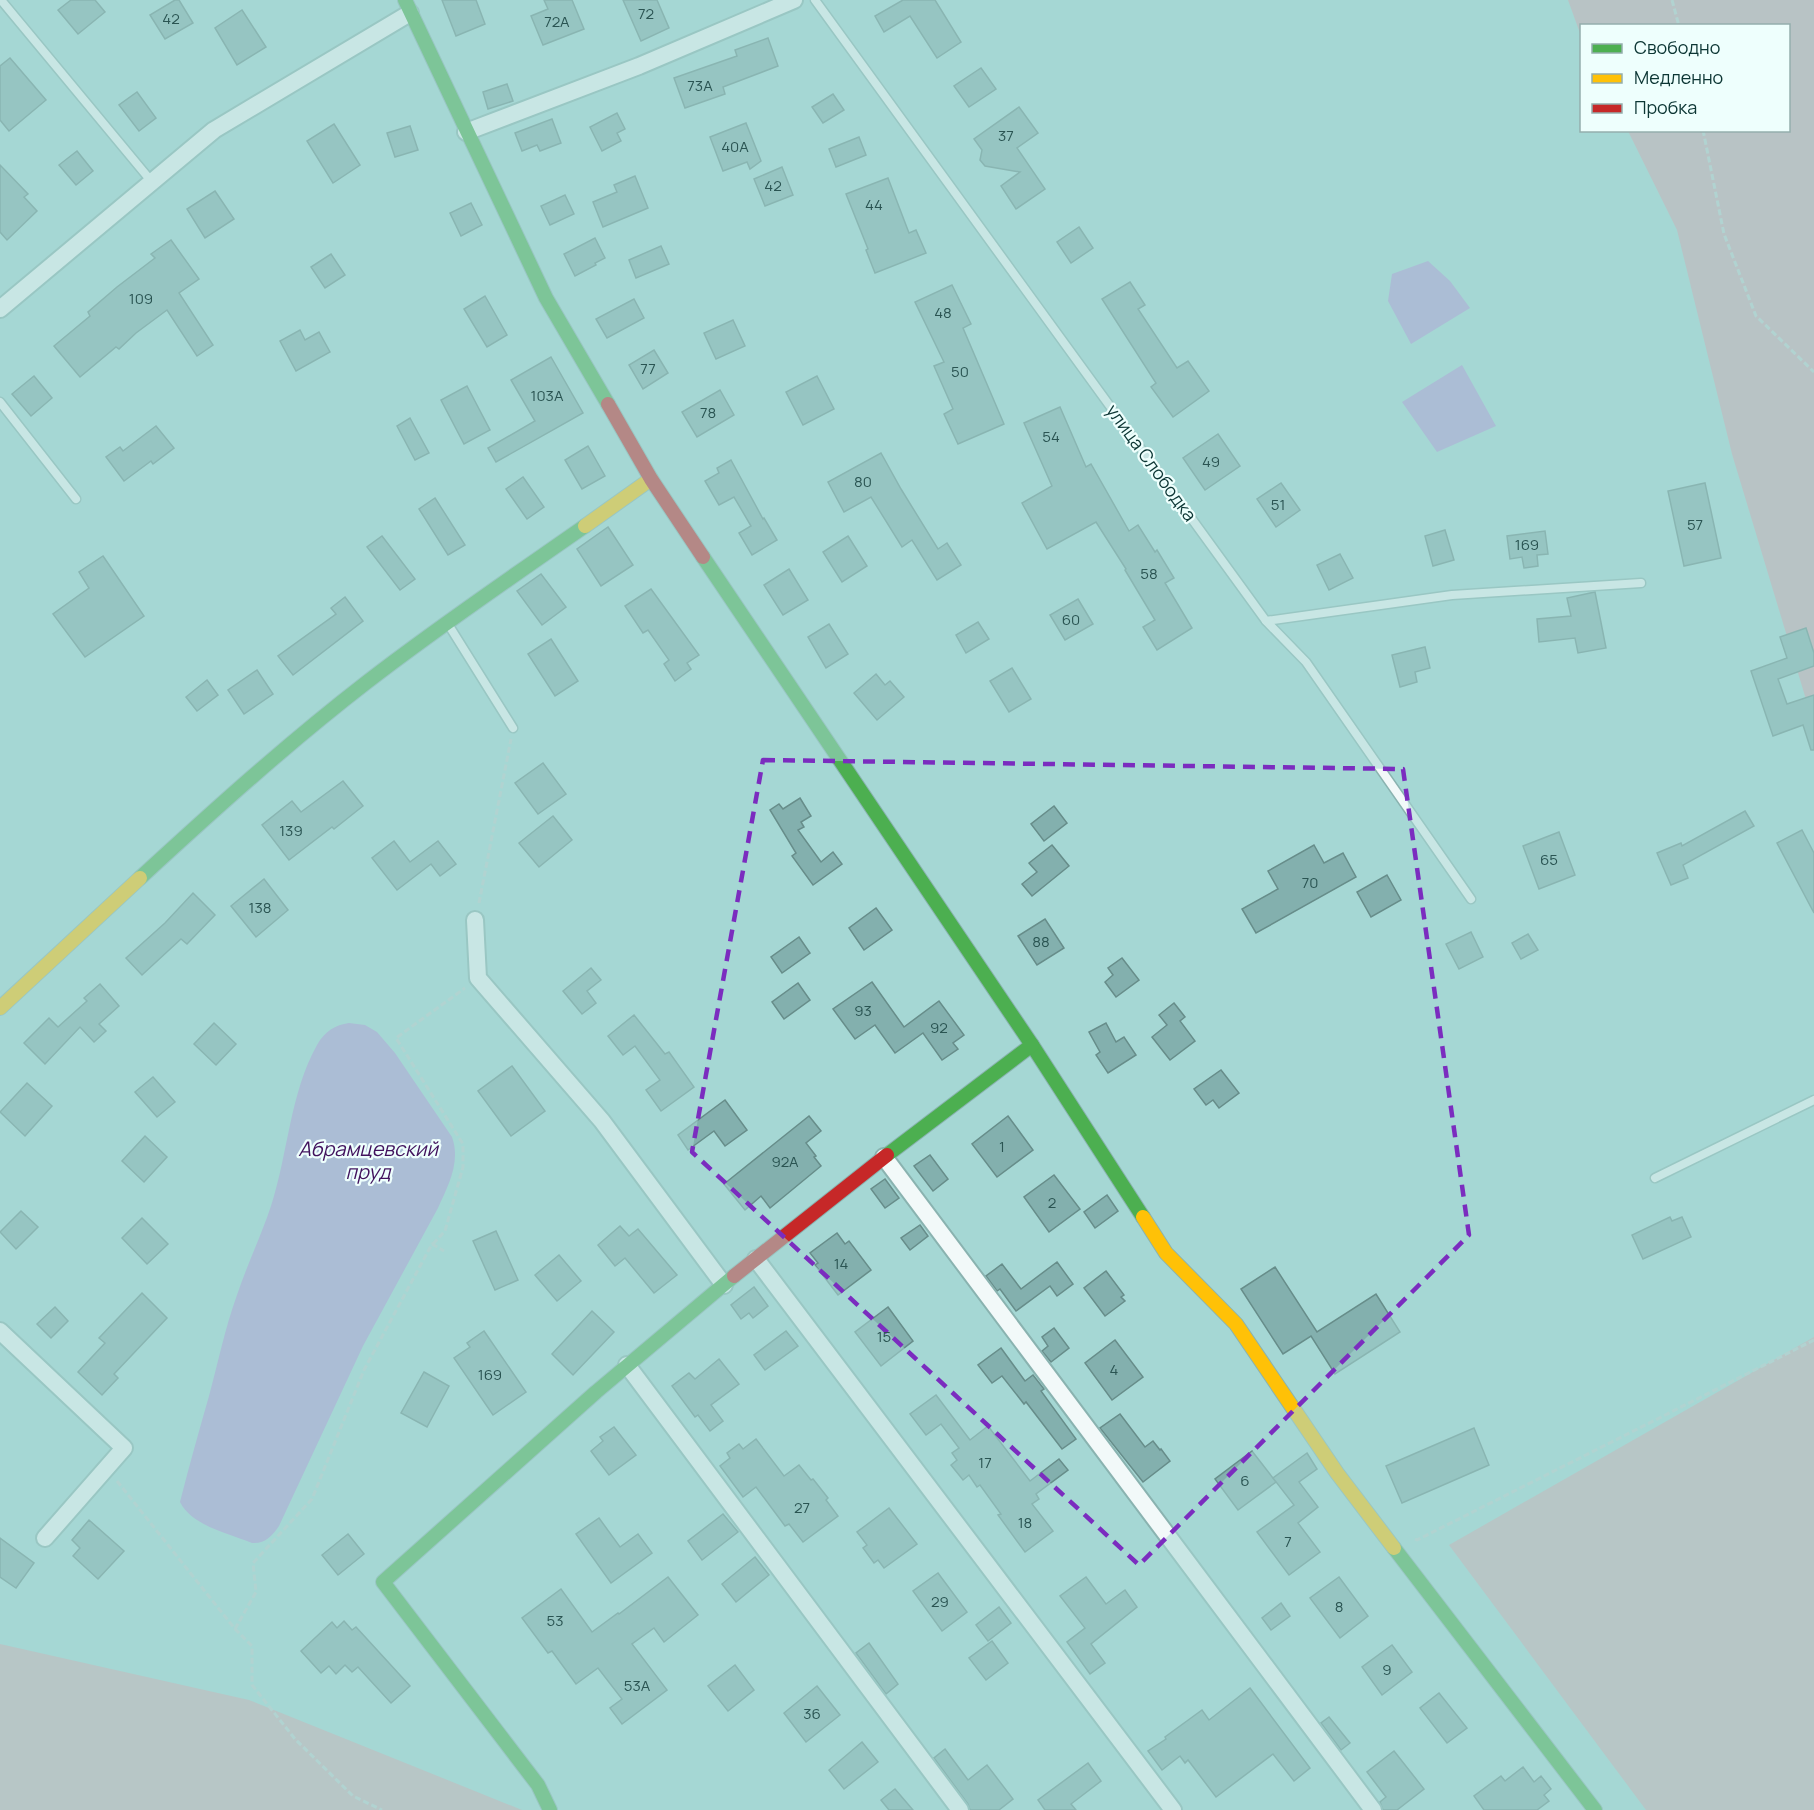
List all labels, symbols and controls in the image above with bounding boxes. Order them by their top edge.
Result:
house number: 72 [638,3,654,24]
house number: 42 [162,8,180,29]
house number: 72А [544,11,570,32]
legend [1580,24,1790,132]
text: Свободно [1634,35,1720,59]
text: Медленно [1634,65,1723,89]
house number: 73А [687,75,713,96]
text: Пробка [1634,95,1697,119]
house number: 37 [998,125,1014,146]
house number: 40А [721,136,749,157]
house number: 42 [764,175,782,196]
house number: 44 [865,194,883,215]
house number: 109 [129,288,153,309]
house number: 48 [934,302,952,323]
house number: 77 [640,358,656,379]
house number: 50 [951,361,969,382]
house number: 103А [531,385,564,406]
street label: улица Слободка [1101,399,1202,526]
house number: 78 [700,402,716,423]
house number: 54 [1042,426,1060,447]
house number: 49 [1202,451,1220,472]
house number: 80 [854,471,872,492]
house number: 51 [1271,494,1285,515]
house number: 57 [1687,514,1703,535]
house number: 169 [1515,534,1539,555]
house number: 58 [1140,563,1158,584]
house number: 60 [1062,609,1080,630]
house number: 139 [279,820,303,841]
house number: 65 [1540,849,1558,870]
house number: 70 [1302,872,1318,893]
house number: 138 [249,897,271,918]
house number: 88 [1032,931,1050,952]
house number: 93 [854,1000,872,1021]
house number: 92 [930,1017,948,1038]
water label: Абрамцевский пруд [298,1135,439,1185]
house number: 1 [999,1136,1005,1157]
house number: 92А [771,1151,799,1172]
house number: 2 [1048,1192,1056,1213]
house number: 14 [834,1253,848,1274]
house number: 15 [877,1326,891,1347]
house number: 4 [1110,1359,1119,1380]
house number: 169 [478,1364,502,1385]
house number: 17 [978,1452,992,1473]
house number: 6 [1240,1470,1250,1491]
house number: 27 [794,1497,810,1518]
house number: 18 [1018,1512,1032,1533]
house number: 7 [1284,1531,1292,1552]
house number: 29 [931,1591,949,1612]
house number: 8 [1335,1596,1343,1617]
house number: 53 [547,1610,563,1631]
house number: 9 [1382,1659,1392,1680]
house number: 53А [624,1675,651,1696]
house number: 36 [803,1703,821,1724]

